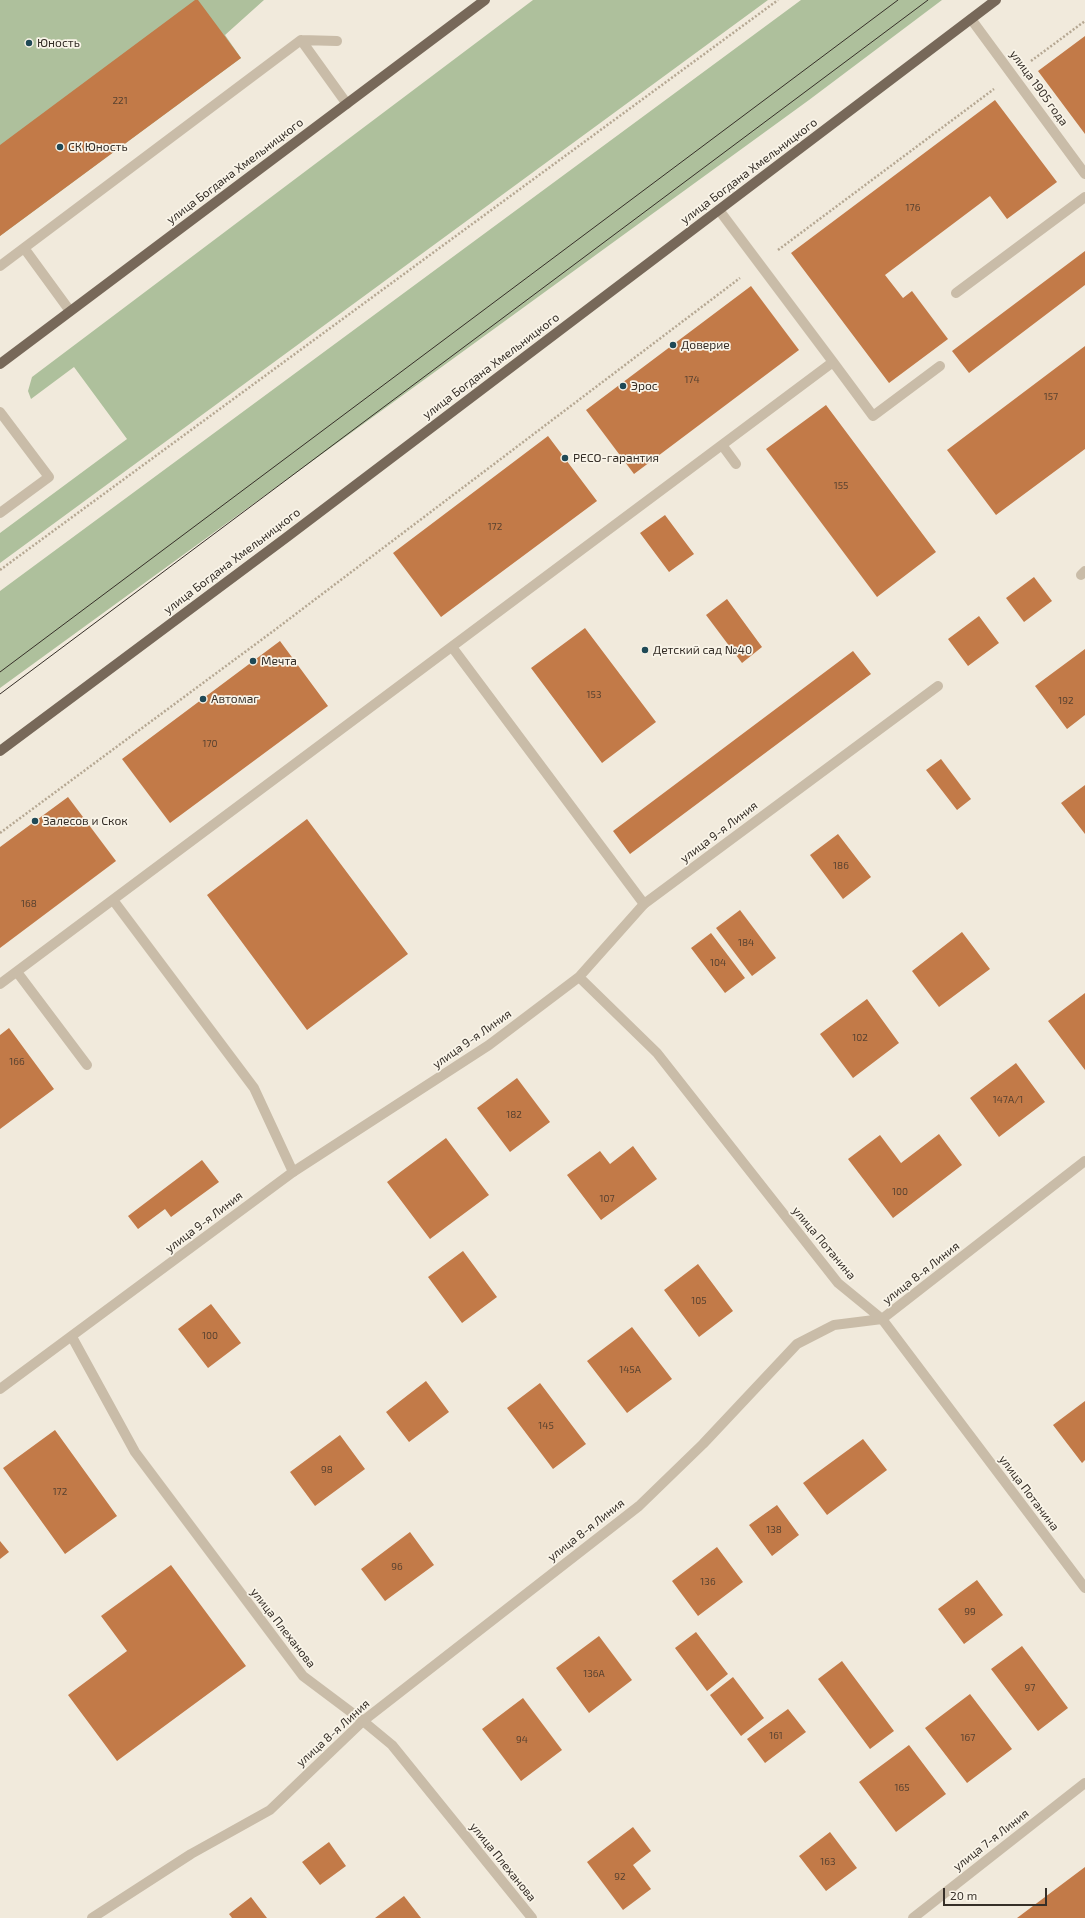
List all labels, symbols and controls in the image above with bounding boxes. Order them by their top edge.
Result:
place label: Юность [37,36,80,50]
marker: Юность [24,38,34,48]
street label: улица 1905 года [1007,47,1071,129]
house number: 221 [112,95,128,107]
street label: улица Богдана Хмельницкого [164,115,306,227]
street label: улица Богдана Хмельницкого [678,115,820,227]
place label: СК Юность [68,140,128,154]
marker: СК Юность [55,142,65,152]
house number: 176 [906,202,920,214]
street label: улица Богдана Хмельницкого [420,310,562,422]
place label: Доверие [681,338,730,352]
marker: Доверие [668,340,678,350]
house number: 174 [684,374,700,386]
place label: Эрос [631,379,658,393]
marker: Эрос [618,381,628,391]
house number: 157 [1044,391,1058,403]
place label: РЕСО-гарантия [573,451,659,465]
marker: РЕСО-гарантия [560,453,570,463]
house number: 155 [834,480,848,492]
street label: улица Богдана Хмельницкого [161,505,303,617]
house number: 172 [488,521,502,533]
place label: Детский сад №40 [653,643,752,657]
marker: Детский сад №40 [640,645,650,655]
place label: Мечта [261,654,297,668]
marker: Мечта [248,656,258,666]
house number: 153 [587,689,601,701]
place label: Автомаг [211,692,259,706]
marker: Автомаг [198,694,208,704]
house number: 192 [1058,695,1074,707]
house number: 170 [202,738,218,750]
street label: улица 9-я Линия [678,798,760,866]
place label: Залесов и Скок [43,814,128,828]
marker: Залесов и Скок [30,816,40,826]
house number: 186 [833,860,849,872]
house number: 168 [21,898,37,910]
house number: 184 [738,937,754,949]
house number: 104 [710,957,726,969]
street label: улица 9-я Линия [430,1006,514,1072]
house number: 102 [852,1032,868,1044]
house number: 166 [9,1056,25,1068]
house number: 147А/1 [993,1094,1023,1106]
house number: 182 [506,1109,522,1121]
house number: 100 [892,1186,908,1198]
street label: улица 9-я Линия [163,1188,245,1256]
house number: 107 [599,1193,615,1205]
street label: улица Потанина [789,1203,859,1283]
street label: улица 8-я Линия [880,1239,962,1307]
house number: 105 [691,1295,707,1307]
house number: 100 [202,1330,218,1342]
house number: 145А [619,1364,641,1376]
house number: 145 [538,1420,554,1432]
street label: улица Потанина [996,1452,1062,1534]
house number: 98 [321,1464,333,1476]
house number: 172 [53,1486,67,1498]
street label: улица 8-я Линия [545,1496,627,1564]
house number: 138 [766,1524,782,1536]
house number: 96 [391,1561,403,1573]
house number: 136 [700,1576,716,1588]
street label: улица Плеханова [247,1585,319,1671]
house number: 99 [964,1606,976,1618]
house number: 136А [583,1668,605,1680]
house number: 97 [1025,1682,1035,1694]
street label: улица 8-я Линия [293,1696,373,1770]
house number: 161 [769,1730,783,1742]
house number: 167 [961,1732,975,1744]
house number: 94 [516,1734,528,1746]
house number: 165 [894,1782,910,1794]
street label: улица 7-я Линия [950,1806,1032,1874]
street label: улица Плеханова [467,1820,539,1904]
house number: 163 [820,1856,836,1868]
house number: 92 [614,1871,626,1883]
scale bar [945,1880,1049,1906]
text: 20 m [950,1888,977,1902]

